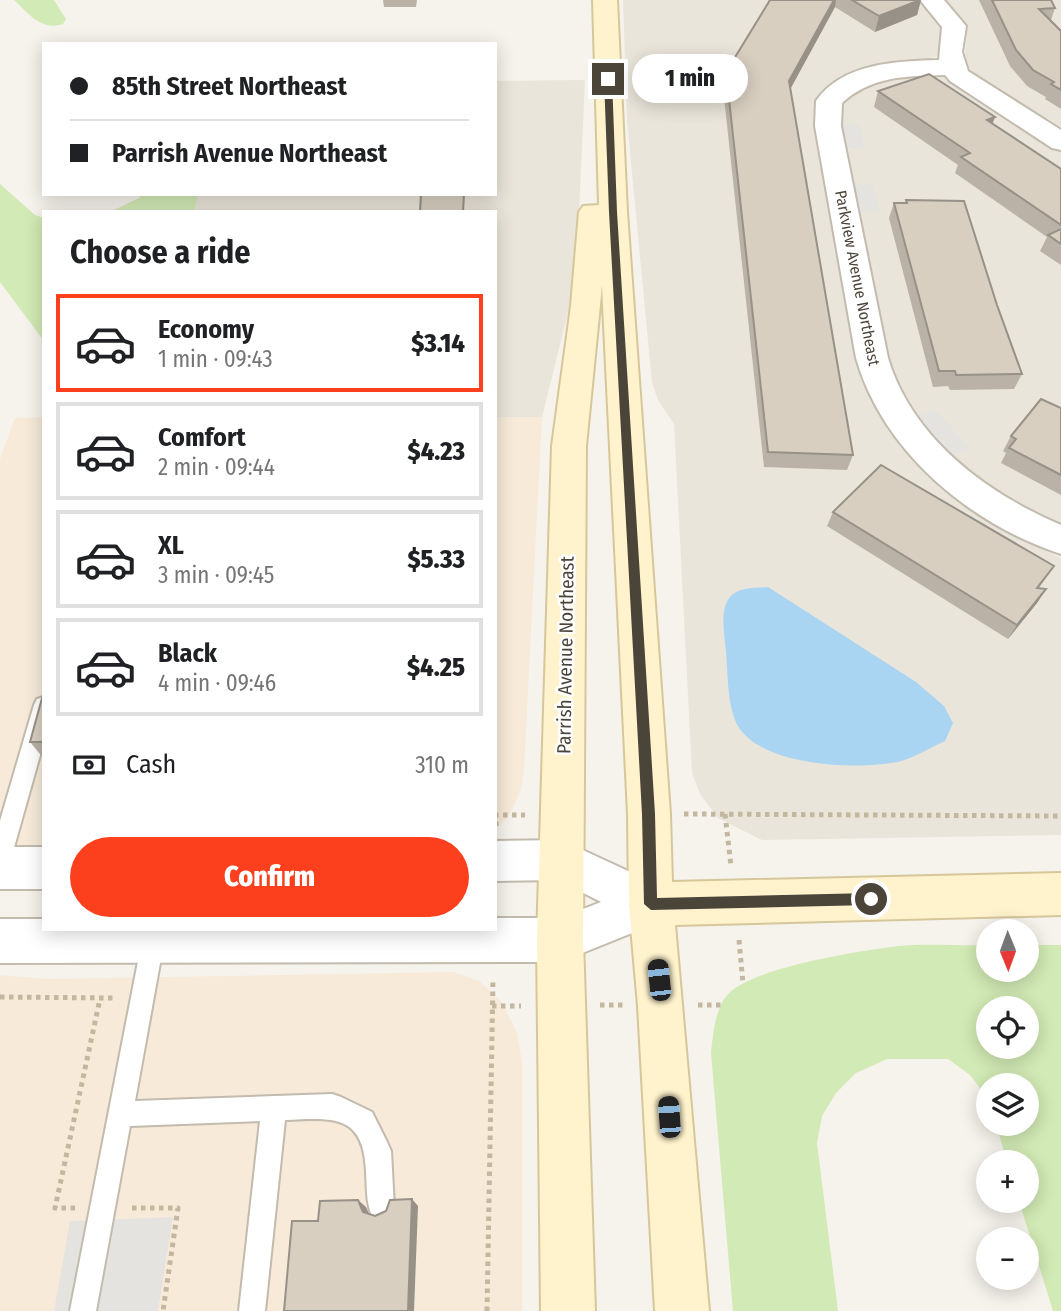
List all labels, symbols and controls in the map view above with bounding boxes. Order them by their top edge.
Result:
callout: 1 min [632,55,748,104]
route end [592,63,624,95]
text: 1 min [665,64,715,92]
text: 85th Street Northeast [112,71,347,102]
text: Parrish Avenue Northeast [112,138,387,169]
street label: Parkview Avenue Northeast [831,189,884,368]
text: Choose a ride [70,233,251,271]
icon: car [74,312,137,375]
text: Economy [158,314,254,345]
text: $3.14 [411,328,465,359]
text: 1 min · 09:43 [158,345,273,373]
icon: car [74,420,137,483]
text: Comfort [158,422,246,453]
text: $4.23 [408,436,465,467]
text: 2 min · 09:44 [158,453,275,481]
icon: car [74,528,137,591]
text: XL [158,530,184,561]
text: $5.33 [407,544,465,575]
street label: Parrish Avenue Northeast [552,555,579,754]
text: 3 min · 09:45 [158,561,274,589]
icon: car [74,636,137,699]
text: Black [158,638,217,669]
text: $4.25 [407,652,465,683]
text: 4 min · 09:46 [158,669,276,697]
icon: cash [70,746,108,784]
text: Cash [126,749,176,780]
text: 310 m [415,751,469,779]
button: Confirm [70,837,469,917]
route start [855,883,887,915]
north arrow [976,919,1040,982]
map controls [976,919,1039,1290]
car [647,958,672,1002]
button: locate [976,996,1039,1059]
button: layers [976,1073,1039,1136]
car [658,1095,681,1139]
button: + [976,1150,1039,1213]
button: − [976,1227,1039,1290]

